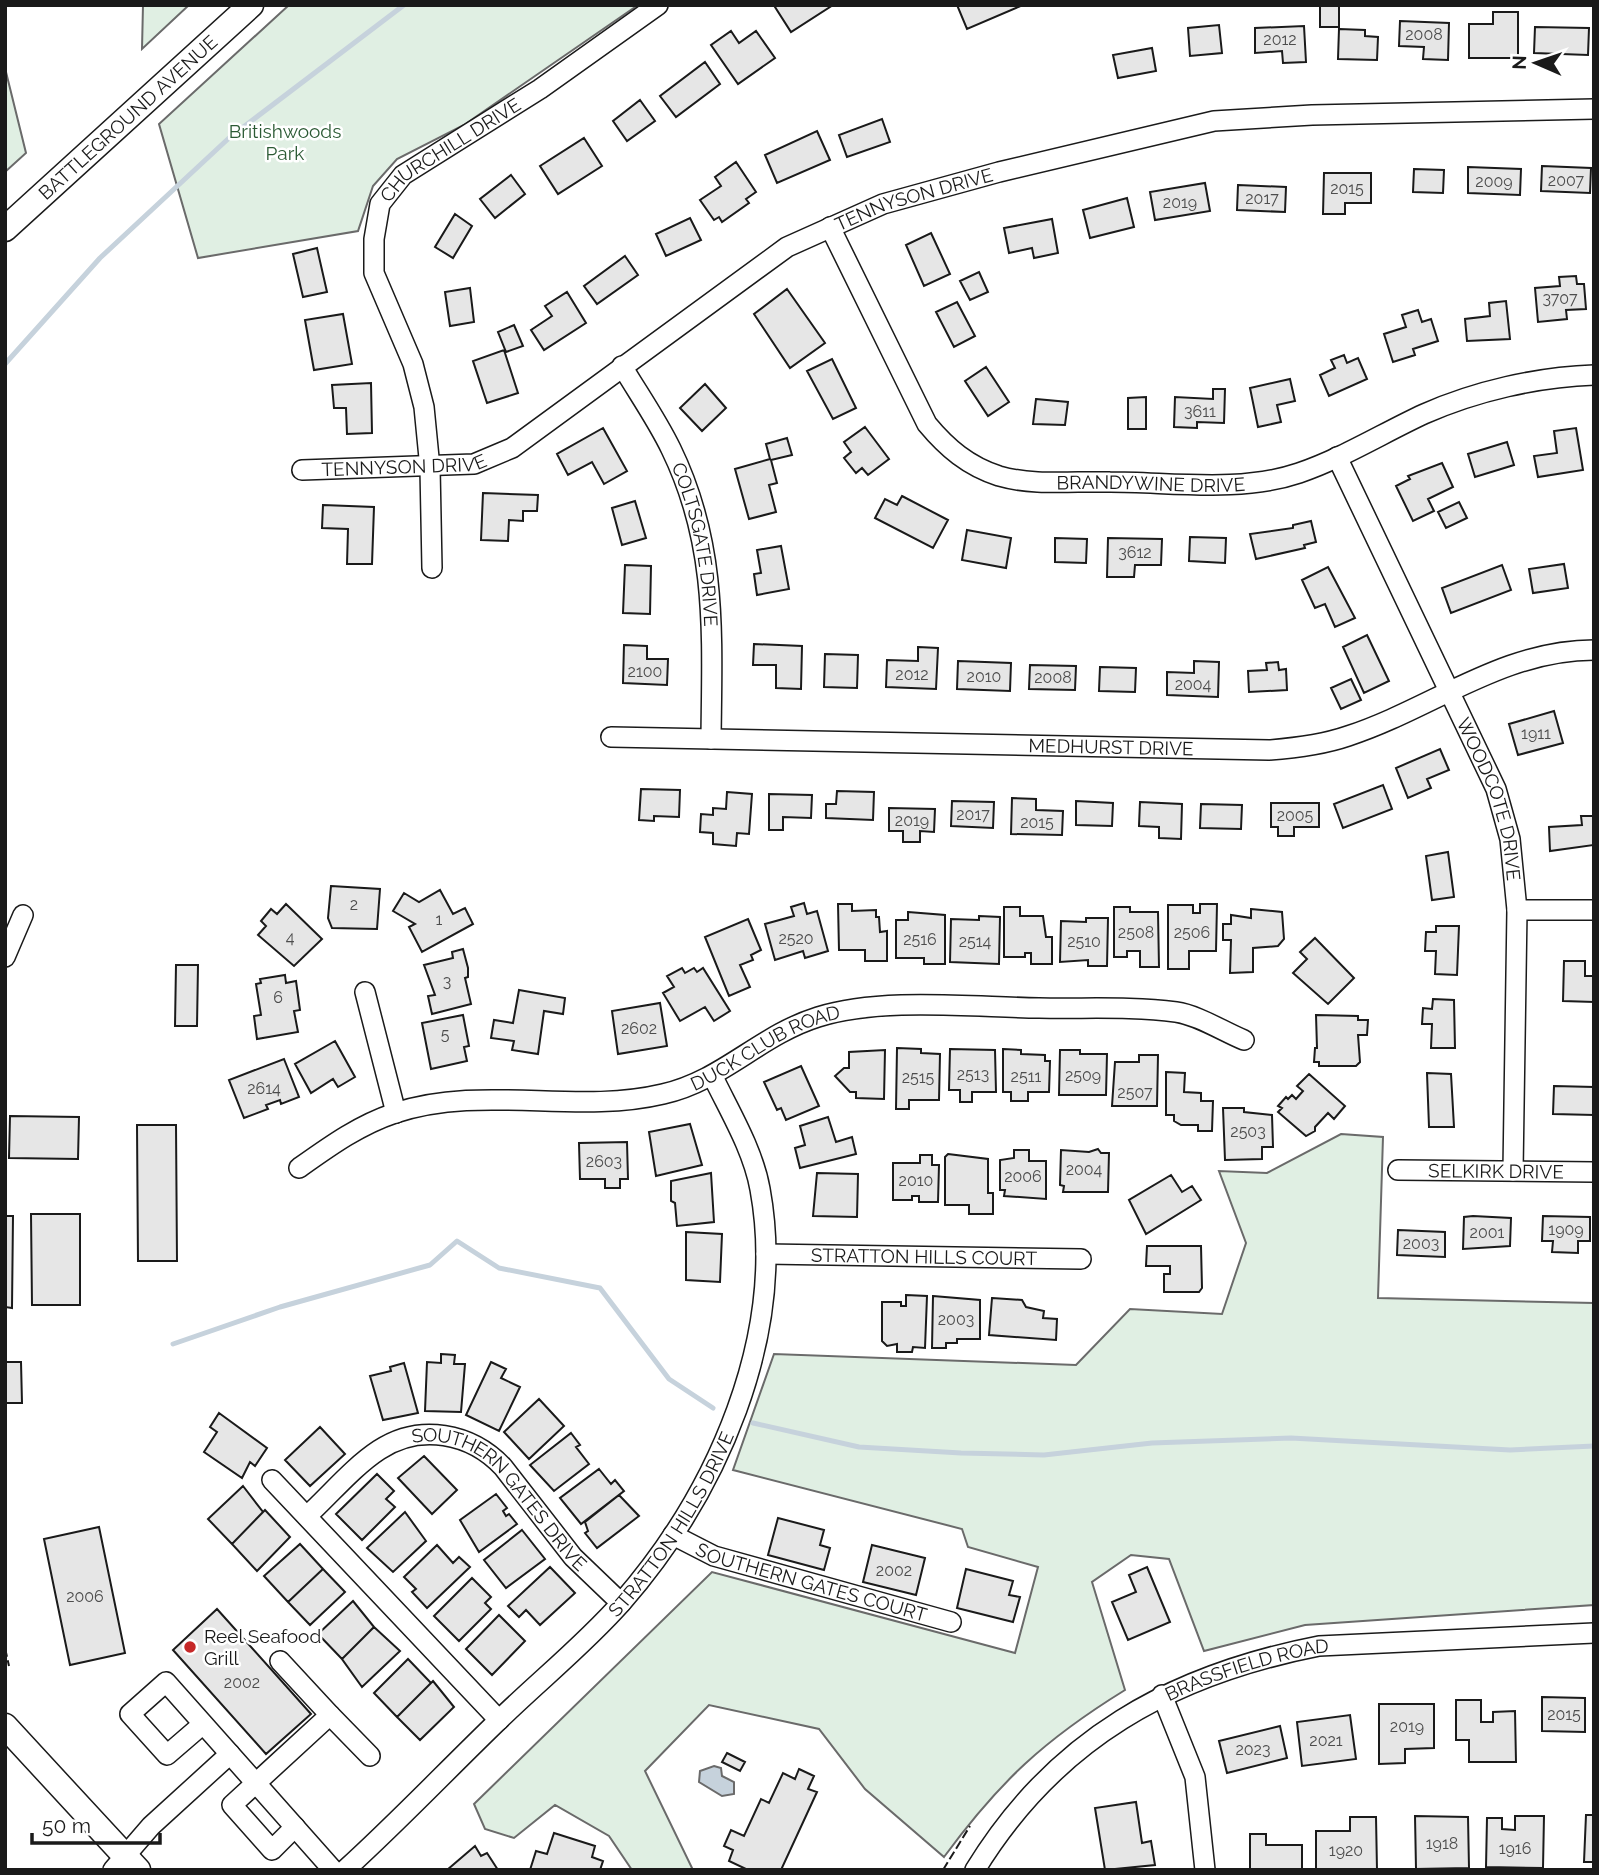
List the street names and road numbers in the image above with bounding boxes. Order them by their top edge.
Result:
street label: BATTLEGROUND AVENUE [34,30,221,204]
street label: CHURCHILL DRIVE [375,93,524,206]
street label: TENNYSON DRIVE [831,163,995,235]
street label: TENNYSON DRIVE [321,449,490,480]
street label: COLTSGATE DRIVE [668,459,722,627]
street label: BRANDYWINE DRIVE [1056,471,1246,496]
street label: WOODCOTE DRIVE [1452,714,1525,882]
street label: MEDHURST DRIVE [1028,734,1194,760]
street label: DUCK CLUB ROAD [687,1001,842,1095]
street label: SELKIRK DRIVE [1428,1159,1564,1183]
street label: STRATTON HILLS COURT [811,1244,1038,1269]
street label: SOUTHERN GATES DRIVE [410,1424,591,1575]
street label: STRATTON HILLS DRIVE [603,1428,738,1621]
street label: SOUTHERN GATES COURT [692,1538,930,1626]
street label: BRASSFIELD ROAD [1161,1635,1329,1705]

